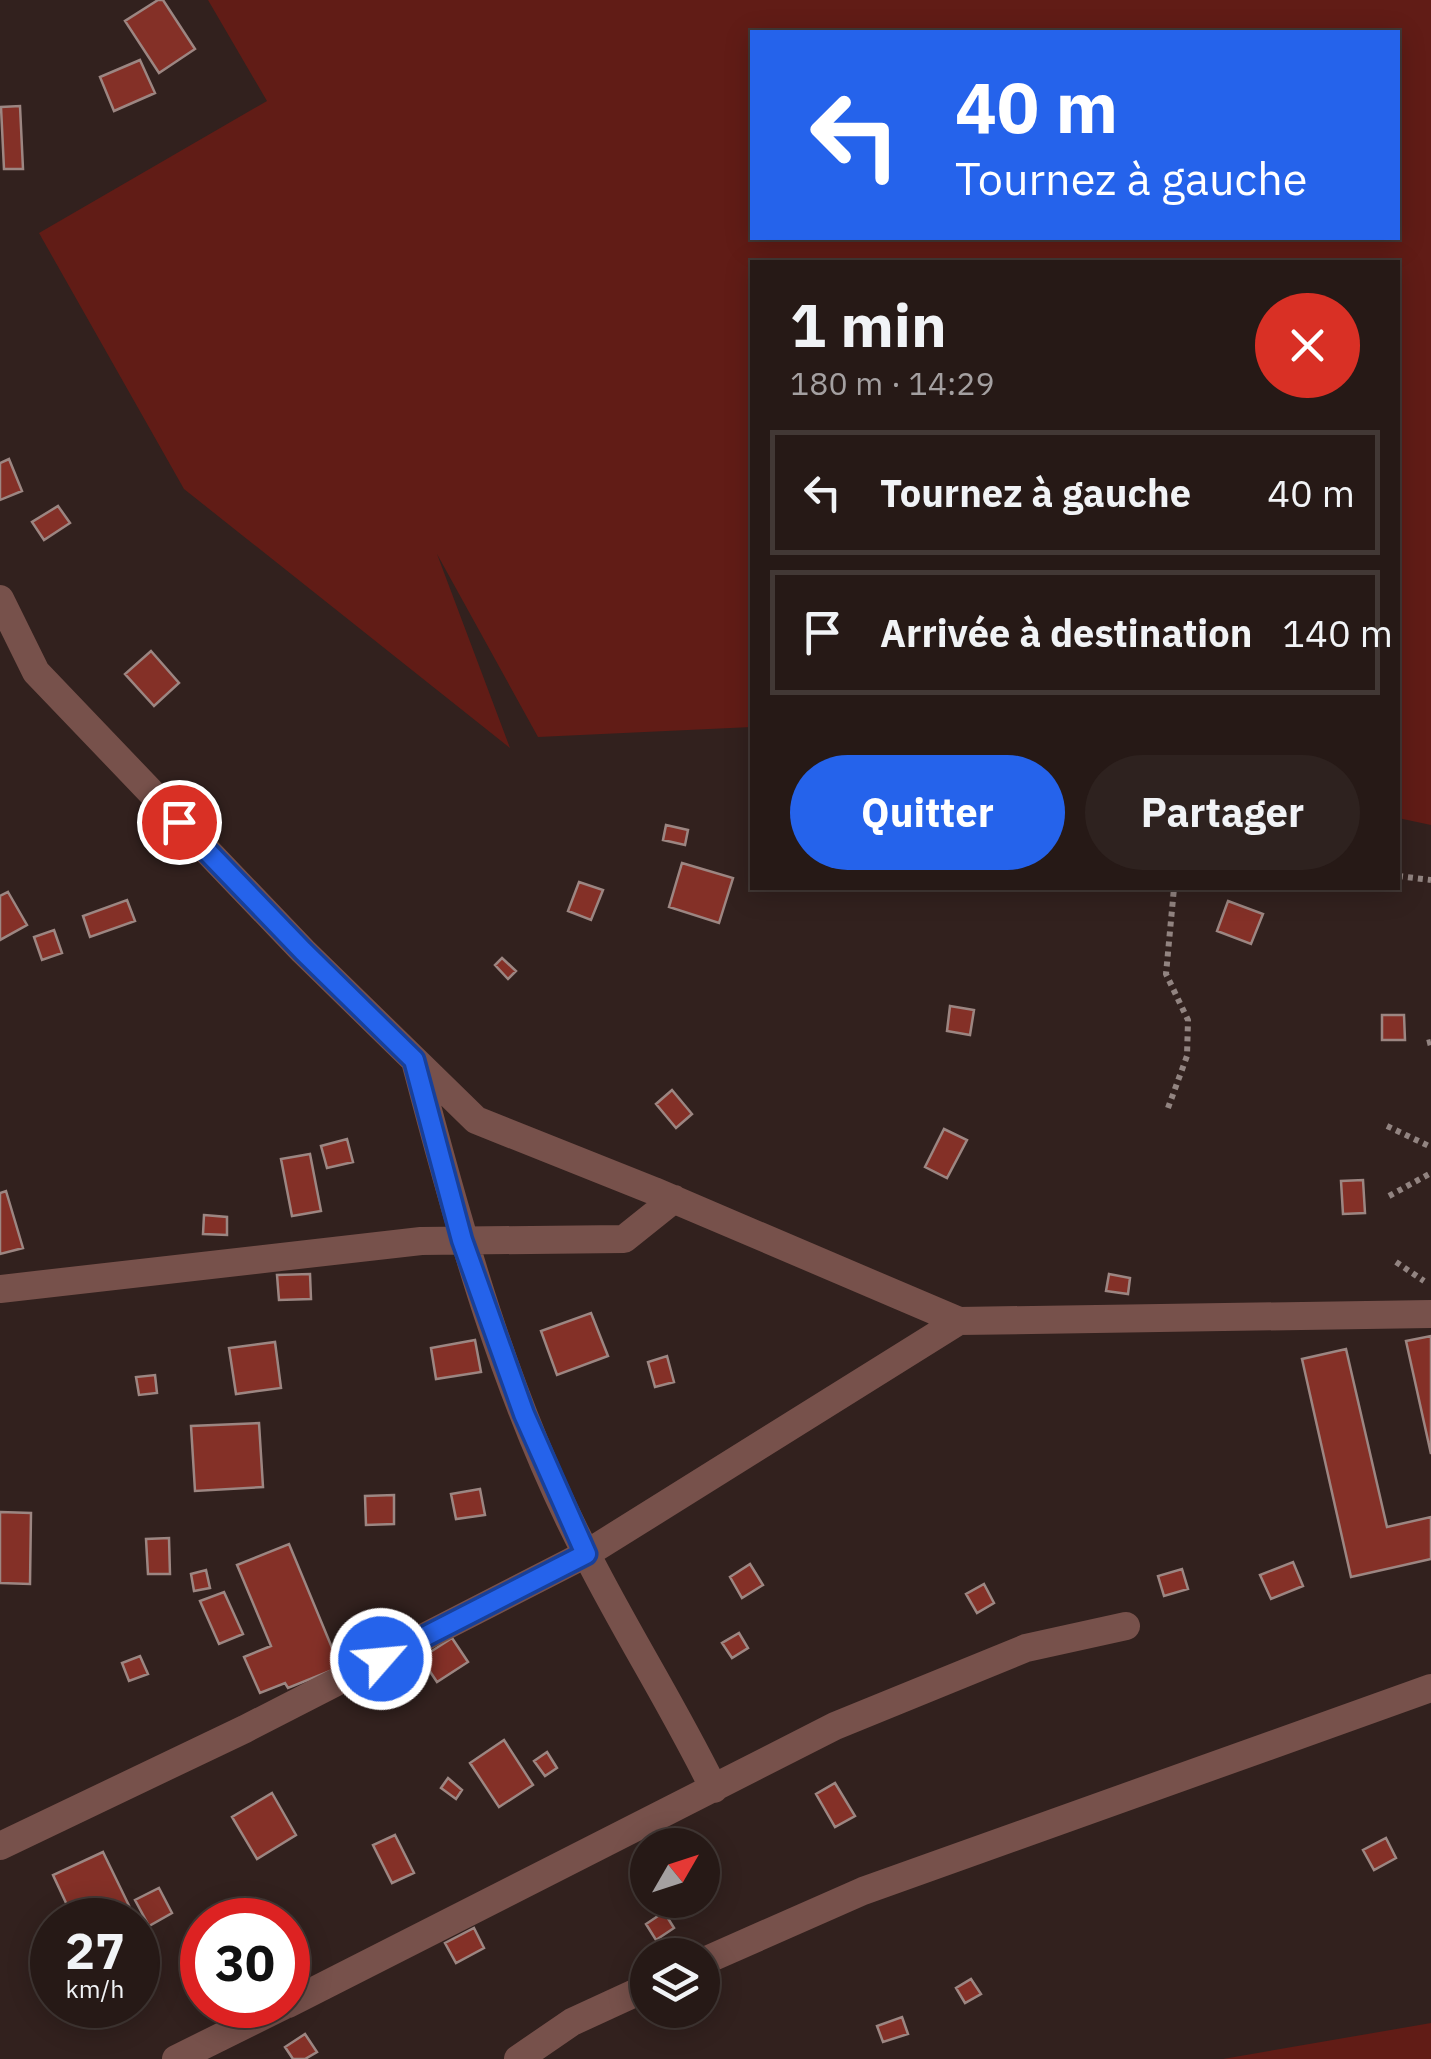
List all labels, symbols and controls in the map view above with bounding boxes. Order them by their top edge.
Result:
text: 40 m [955,61,1118,152]
icon: left [790,70,920,200]
text: Tournez à gauche [955,149,1307,207]
text: 1 min [790,285,947,364]
button: close [1255,293,1360,398]
text: 180 m · 14:29 [790,362,995,404]
icon: left [795,465,850,520]
text: Tournez à gauche [880,468,1191,517]
text: 40 m [1267,468,1355,517]
icon: arrive [795,605,850,660]
text: Arrivée à destination [880,608,1252,657]
text: 140 m [1282,608,1393,657]
button: Quitter [790,755,1065,870]
button: Partager [1085,755,1360,870]
pin [137,780,222,865]
icon: arrive [152,795,207,850]
position arrow [329,1607,433,1711]
north arrow [630,1828,720,1918]
map controls [630,1828,720,2028]
speed limit sign: 30 [180,1898,310,2028]
text: 27 [65,1918,125,1983]
button: layers [630,1938,720,2028]
text: km/h [66,1972,124,2005]

